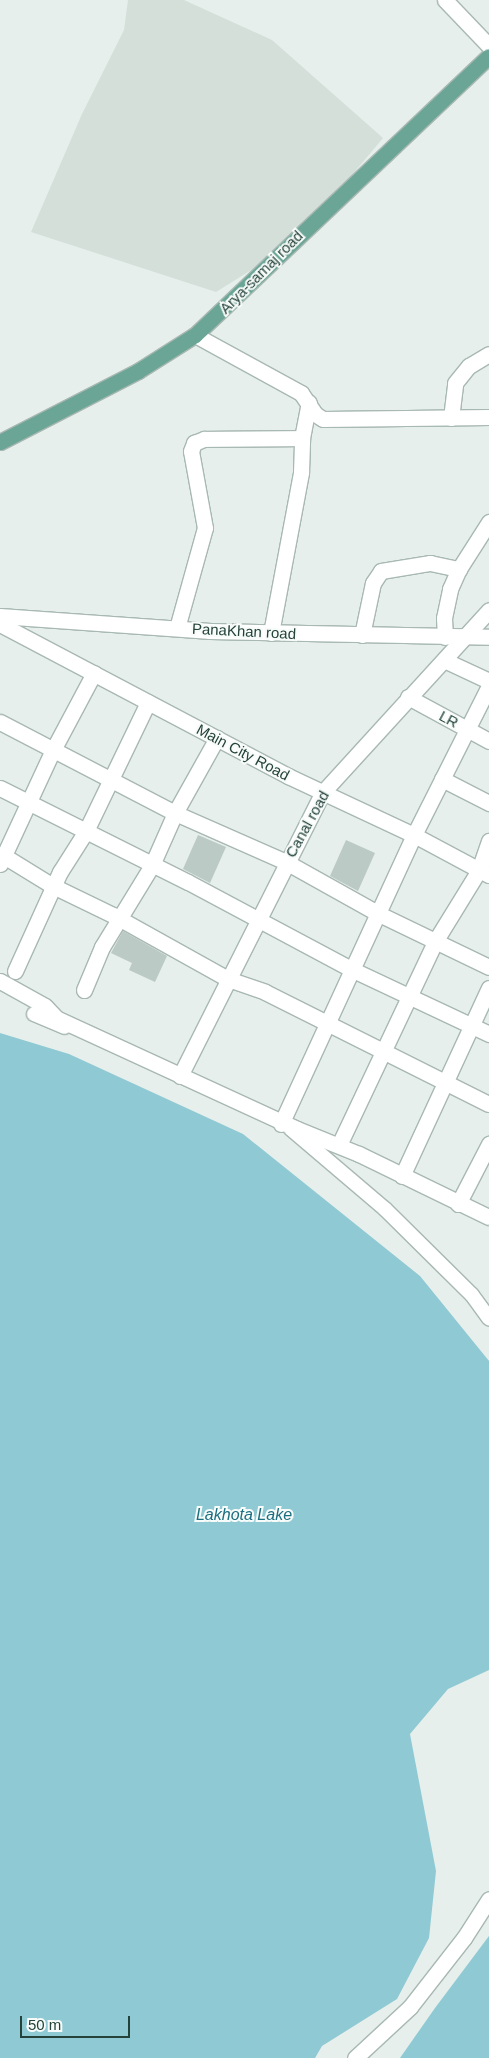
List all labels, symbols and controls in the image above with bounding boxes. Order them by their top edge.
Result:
street label: Arya-samaj road [216,227,306,317]
street label: PanaKhan road [191,619,297,643]
street label: LR [436,707,462,731]
street label: Main City Road [194,720,292,784]
street label: Canal road [281,788,333,860]
water label: Lakhota Lake [196,1505,292,1525]
scale bar [22,2006,132,2038]
text: 50 m [28,2016,61,2033]

